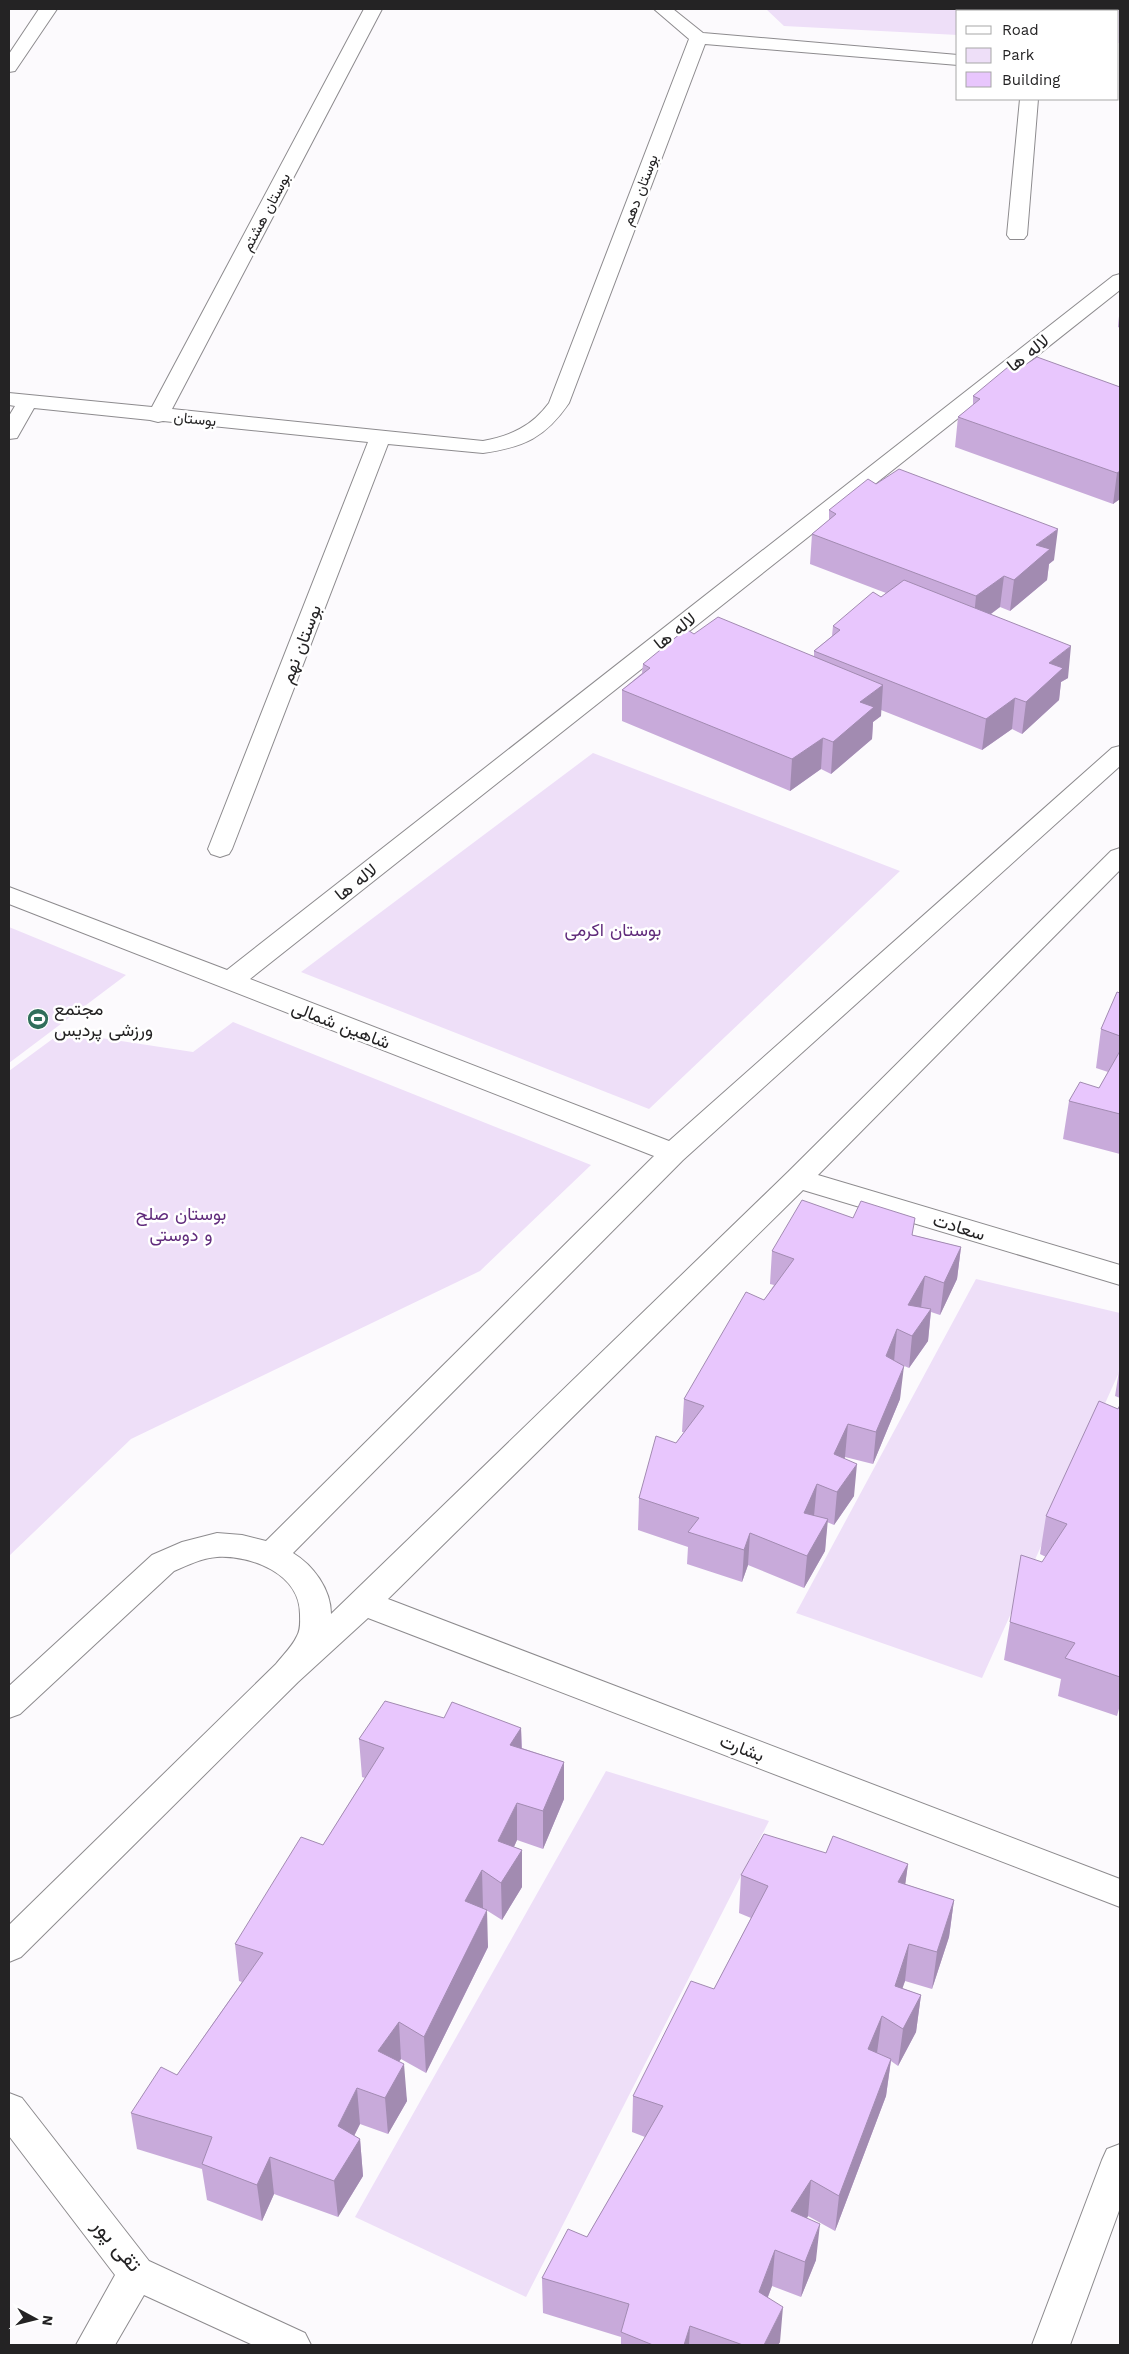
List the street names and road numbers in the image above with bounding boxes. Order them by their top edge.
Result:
street label: بوستان دهم [618,152,663,229]
street label: بوستان هشتم [238,170,295,255]
street label: لاله ها [1002,330,1053,376]
street label: بوستان [173,408,217,430]
street label: بوستان نهم [276,601,327,687]
street label: لاله ها [649,608,700,654]
street label: لاله ها [330,859,381,905]
street label: شاهین شمالی [289,996,393,1054]
street label: سعادت [930,1209,988,1244]
street label: بشارت [717,1730,767,1766]
street label: تقی پور [85,2212,147,2278]

